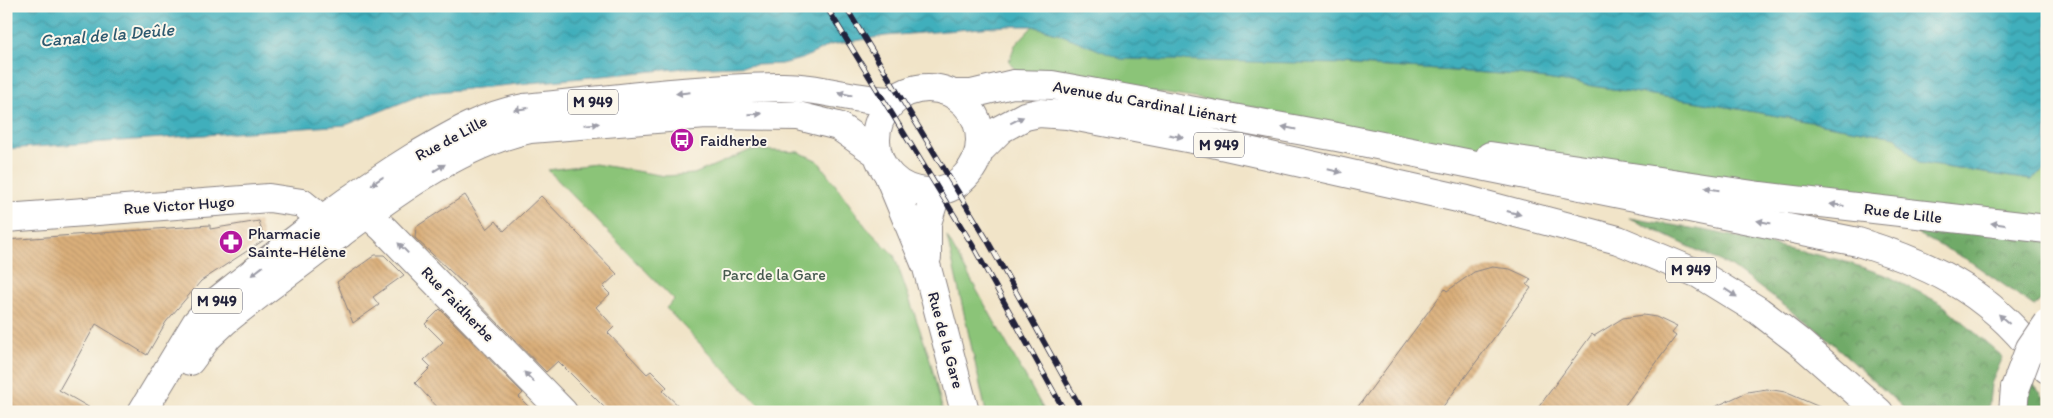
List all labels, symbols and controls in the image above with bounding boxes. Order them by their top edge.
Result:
water label: Canal de la Deûle [39,18,176,52]
street label: Avenue du Cardinal Liénart [1052,76,1238,128]
one-way arrow [675,89,691,97]
road number: M 949 [568,90,618,114]
one-way arrow [837,90,852,98]
one-way arrow [513,105,529,113]
one-way arrow [747,110,763,118]
street label: Rue de Lille [412,111,490,165]
one-way arrow [1010,116,1024,124]
one-way arrow [585,120,601,128]
one-way arrow [1280,124,1296,132]
bus stop icon: Faidherbe [669,127,695,153]
place label: Faidherbe [700,131,767,150]
one-way arrow [1169,132,1184,140]
road number: M 949 [1194,132,1244,158]
one-way arrow [432,163,445,172]
one-way arrow [1328,167,1343,175]
one-way arrow [371,176,384,186]
one-way arrow [1703,185,1719,193]
street label: Rue Victor Hugo [123,192,235,218]
street label: Rue de Lille [1863,199,1943,227]
one-way arrow [1829,201,1845,209]
one-way arrow [1506,209,1521,217]
one-way arrow [1756,218,1771,226]
one-way arrow [1990,220,2006,228]
place label: Pharmacie Sainte-Hélène [248,224,346,261]
pharmacy icon: Pharmacie Sainte-Hélène [218,229,244,255]
one-way arrow [397,243,409,255]
road number: M 949 [1666,258,1716,282]
street label: Rue Faidherbe [417,262,499,346]
one-way arrow [251,265,264,276]
park label: Parc de la Gare [722,265,826,284]
road number: M 949 [192,288,242,314]
one-way arrow [1724,288,1737,298]
street label: Rue de la Gare [924,290,968,391]
one-way arrow [1998,313,2010,325]
one-way arrow [523,371,535,383]

